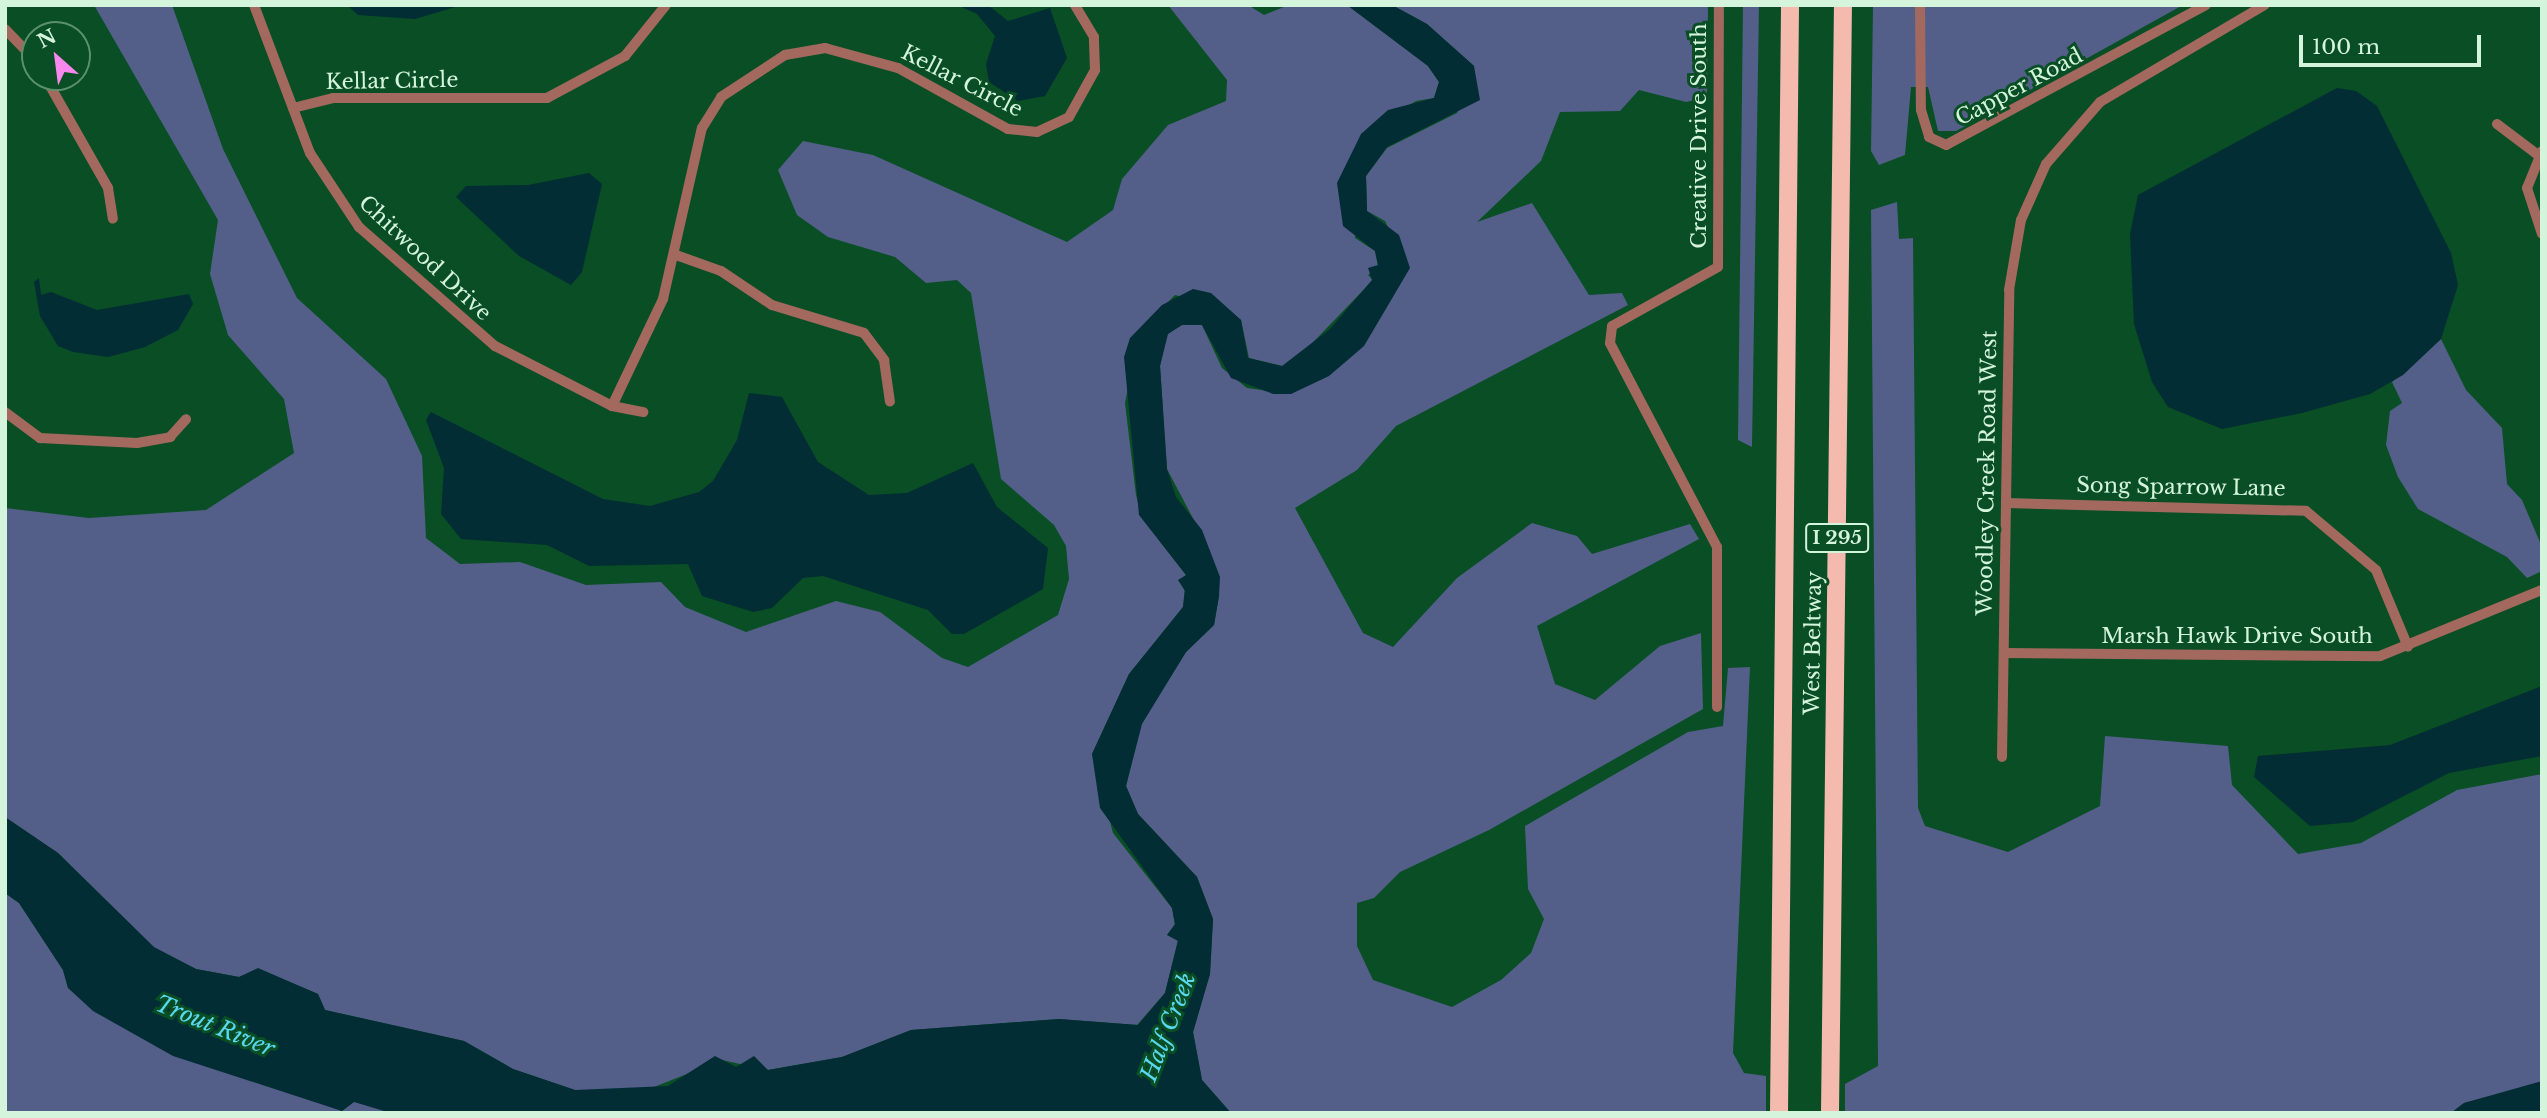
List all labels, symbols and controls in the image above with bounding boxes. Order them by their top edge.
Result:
north arrow [21,21,91,91]
scale bar [2302,21,2484,65]
street label: Creative Drive South [1686,23,1712,249]
text: N [34,24,60,53]
text: 100 m [2312,34,2380,60]
street label: Kellar Circle [897,40,1027,122]
street label: Capper Road [1951,43,2087,131]
street label: Kellar Circle [325,67,459,95]
street label: Chitwood Drive [354,190,496,326]
street label: Woodley Creek Road West [1972,329,2002,617]
street label: Song Sparrow Lane [2076,473,2286,501]
road number: I 295 [1804,523,1870,554]
street label: West Beltway [1799,571,1827,715]
street label: Marsh Hawk Drive South [2101,623,2373,649]
water label: Half Creek [1135,969,1201,1085]
water label: Trout River [151,989,279,1063]

